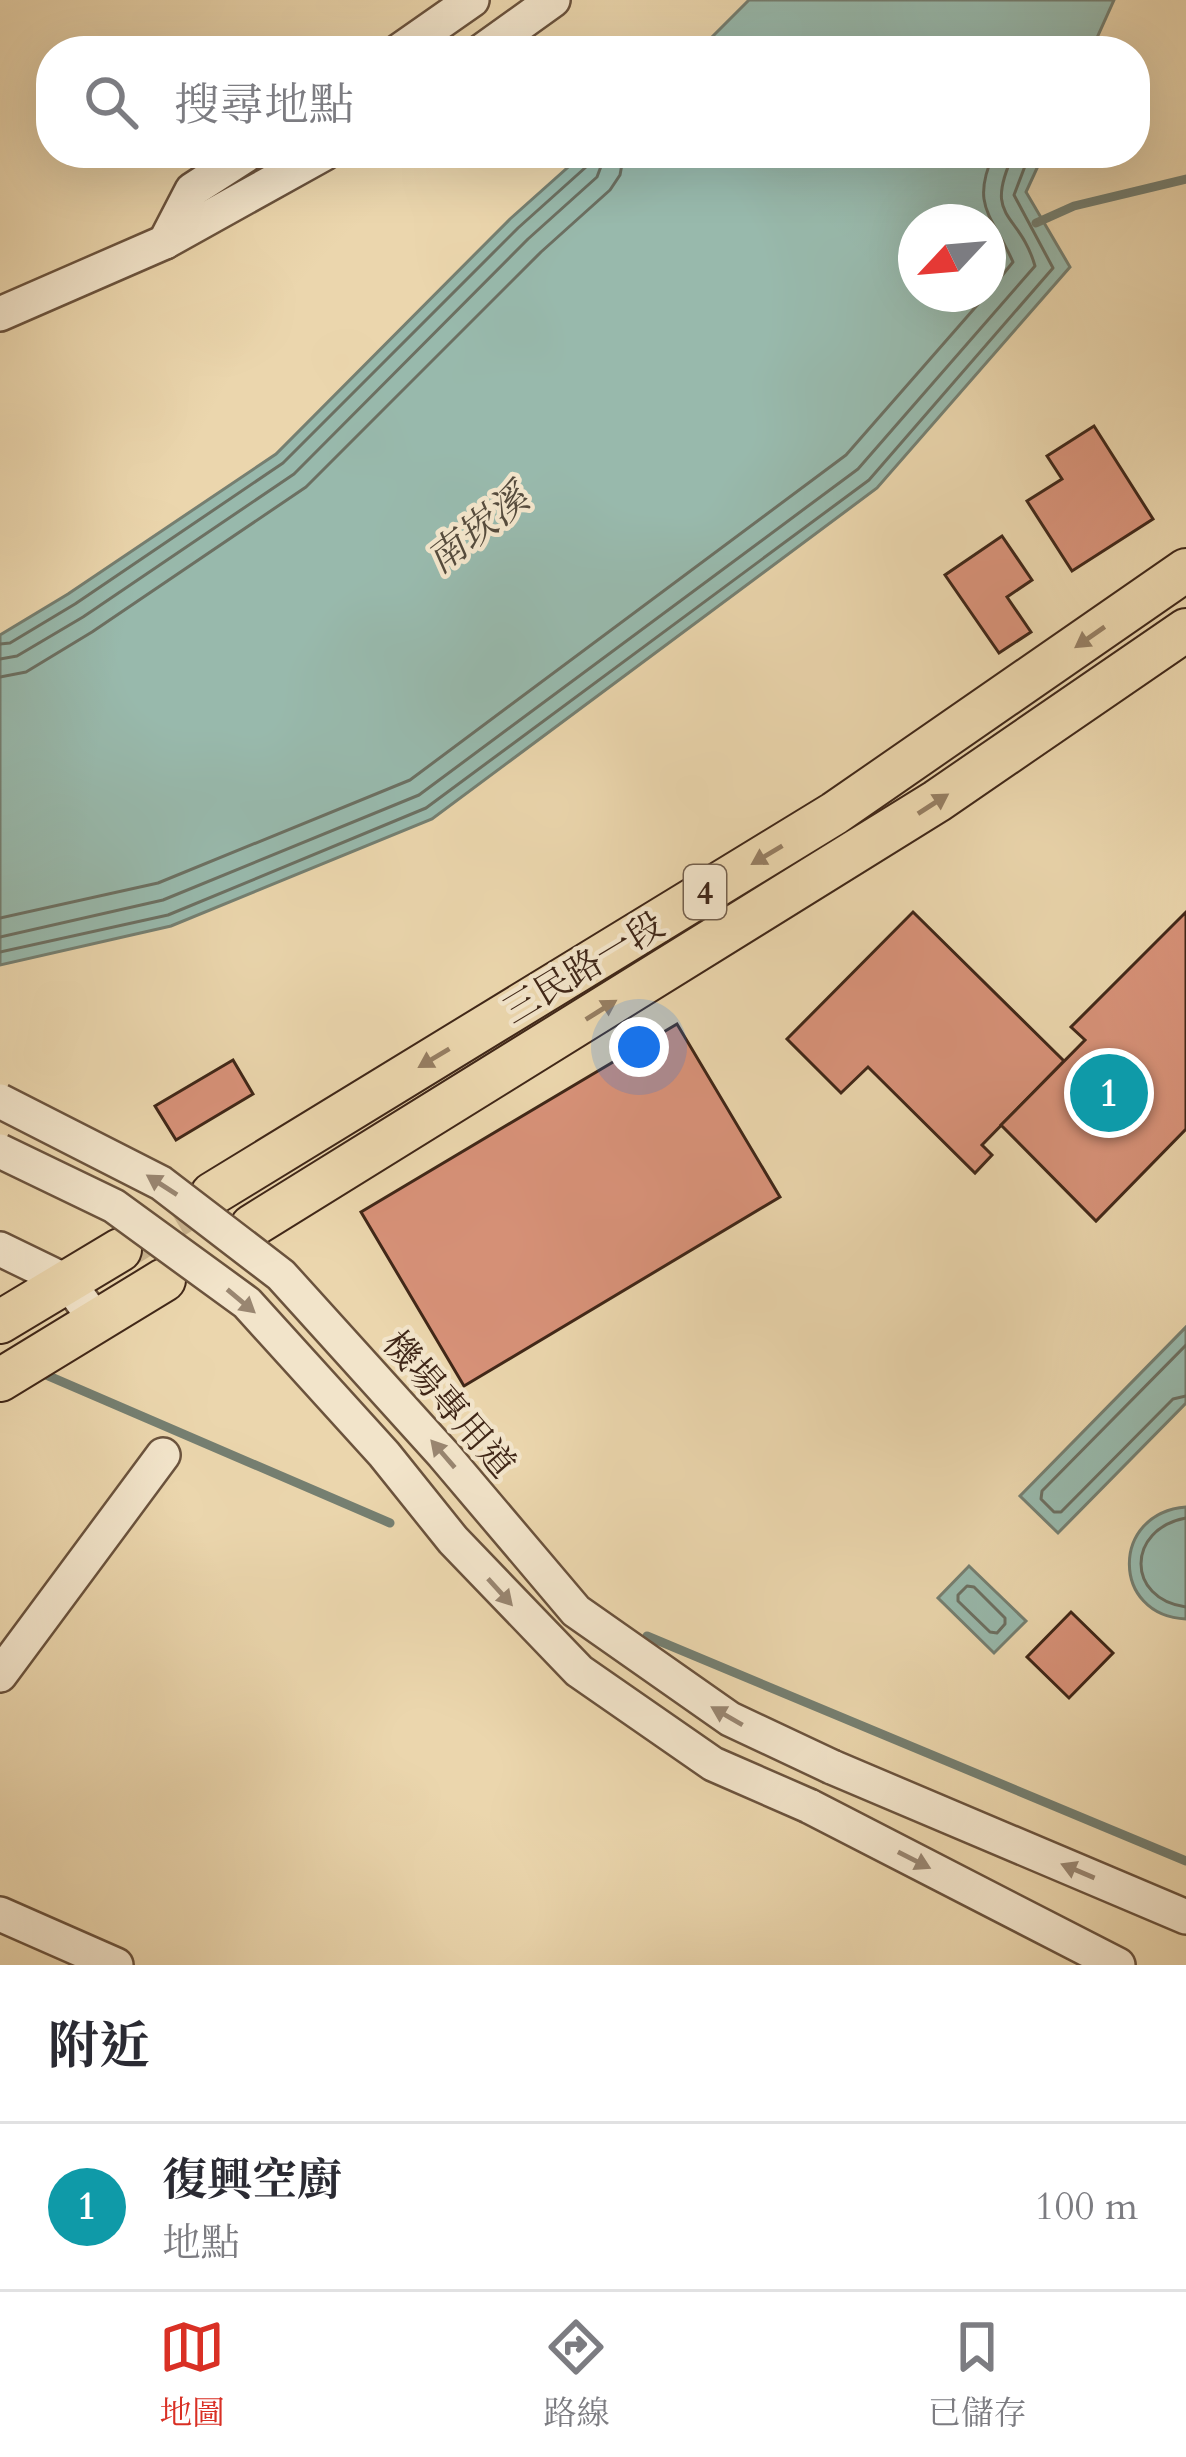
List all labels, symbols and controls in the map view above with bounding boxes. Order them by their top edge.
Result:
search box [36,36,1150,168]
icon: search [78,69,144,135]
text: 搜尋地點 [174,75,354,136]
north arrow [898,204,1006,312]
water label: 南崁溪 [416,470,543,586]
one-way arrow [1074,625,1106,648]
one-way arrow [916,794,949,816]
one-way arrow [750,843,783,865]
road number: 4 [684,865,726,919]
street label: 三民路一段 [494,901,674,1036]
one-way arrow [584,1000,618,1021]
your location [609,1017,669,1077]
one-way arrow [417,1047,451,1068]
pin: 1 [1070,1048,1148,1138]
one-way arrow [145,1175,178,1197]
one-way arrow [226,1287,256,1313]
street label: 機場專用道 [371,1321,526,1489]
one-way arrow [430,1439,456,1469]
one-way arrow [486,1577,513,1606]
one-way arrow [710,1706,744,1727]
one-way arrow [896,1849,931,1870]
one-way arrow [1061,1861,1096,1881]
text: 附近 [48,2012,150,2082]
text: 復興空廚 [162,2150,342,2211]
text: 1 [77,2180,97,2233]
text: 100 m [1035,2180,1138,2233]
text: 地點 [162,2217,240,2270]
tab: 地圖 [159,2314,225,2436]
tab: 路線 [543,2314,609,2436]
tab: 已儲存 [928,2314,1027,2436]

